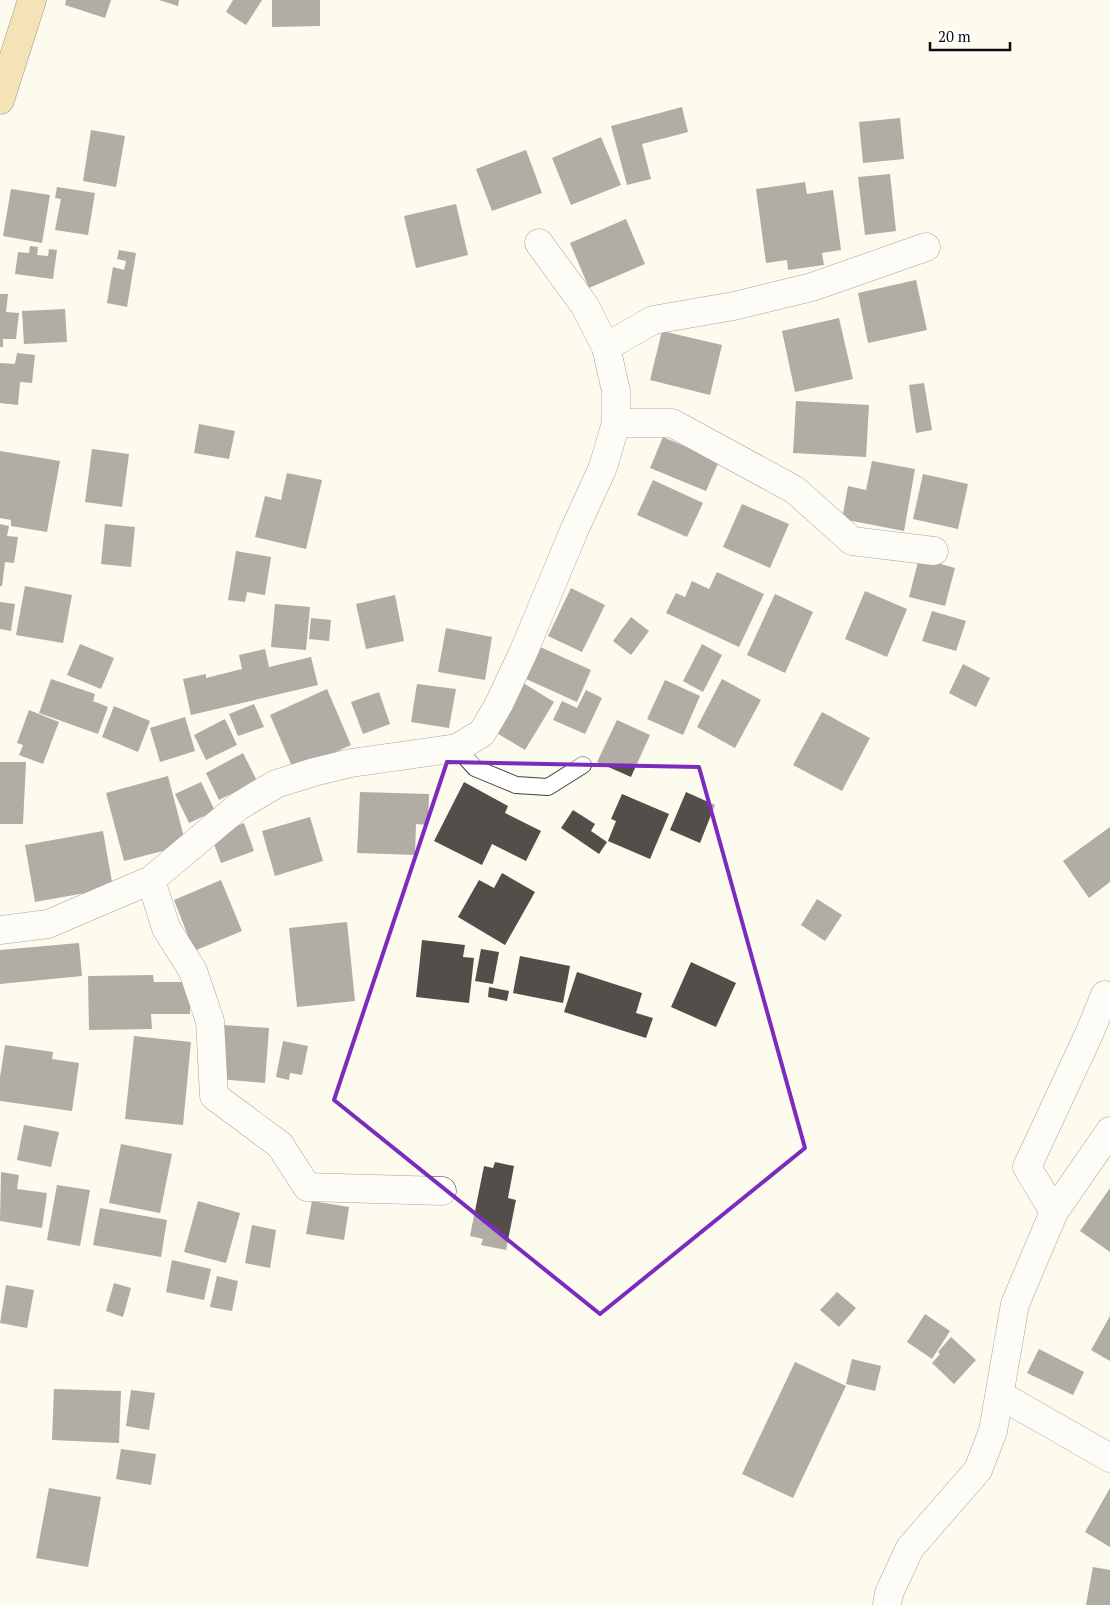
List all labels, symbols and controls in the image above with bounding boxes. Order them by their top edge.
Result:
scale bar [930,20,1010,52]
text: 20 m [938,26,971,46]

